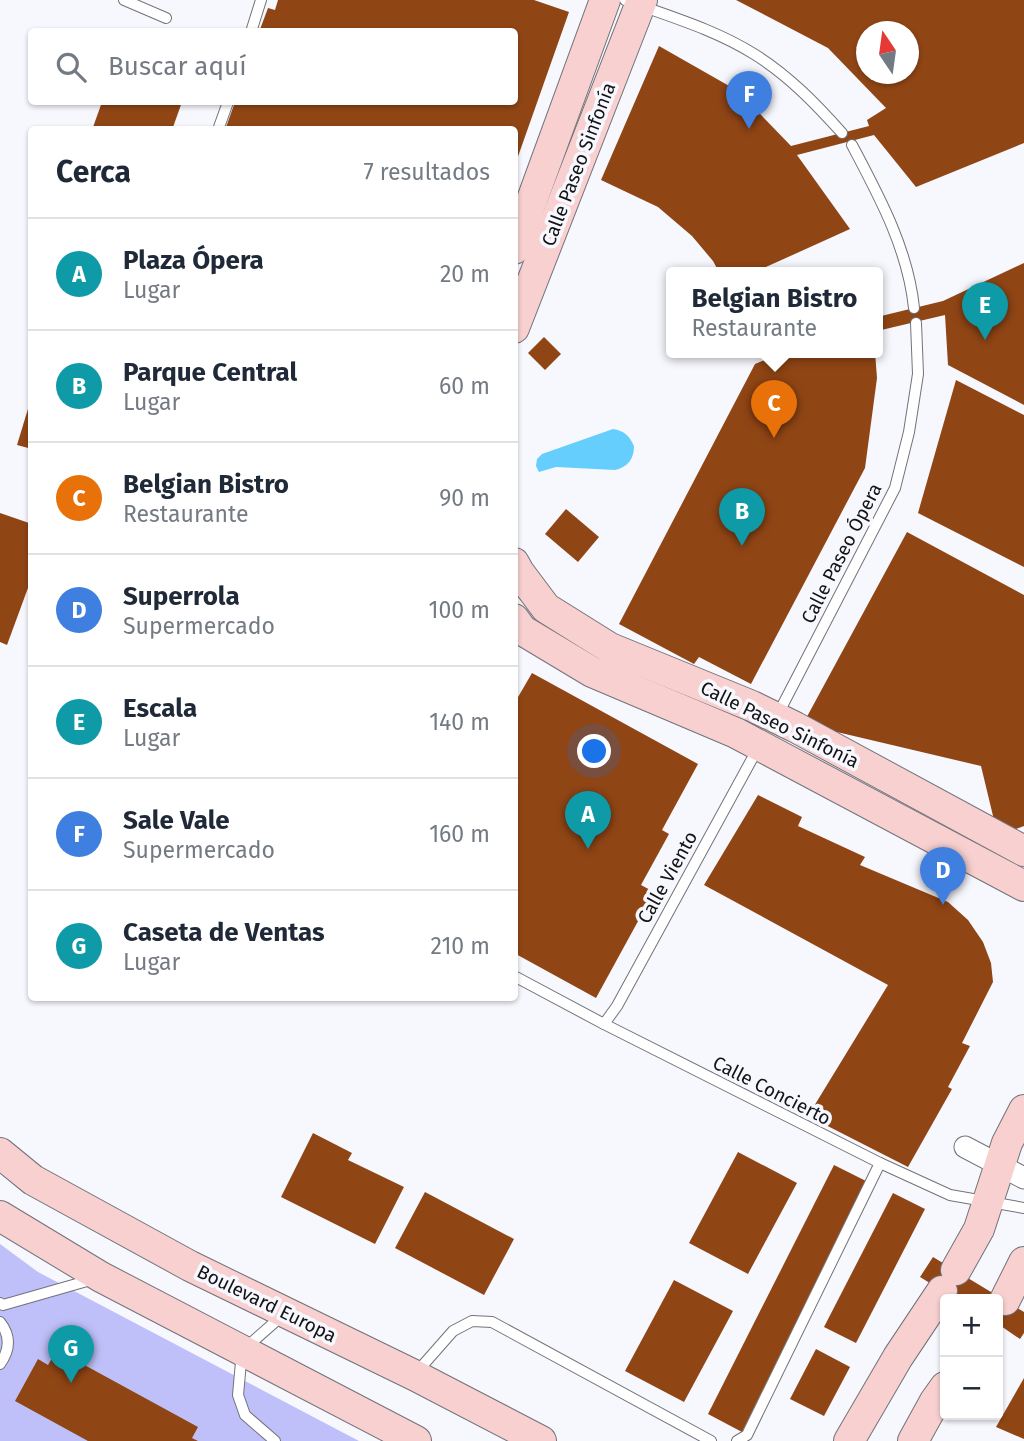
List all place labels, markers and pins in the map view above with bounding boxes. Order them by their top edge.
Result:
pin: F [726,71,772,129]
pin: E [962,282,1008,340]
pin: C [751,380,797,438]
pin: B [719,488,765,546]
pin: A [565,791,611,849]
pin: D [920,847,966,905]
pin: G [48,1325,94,1383]

